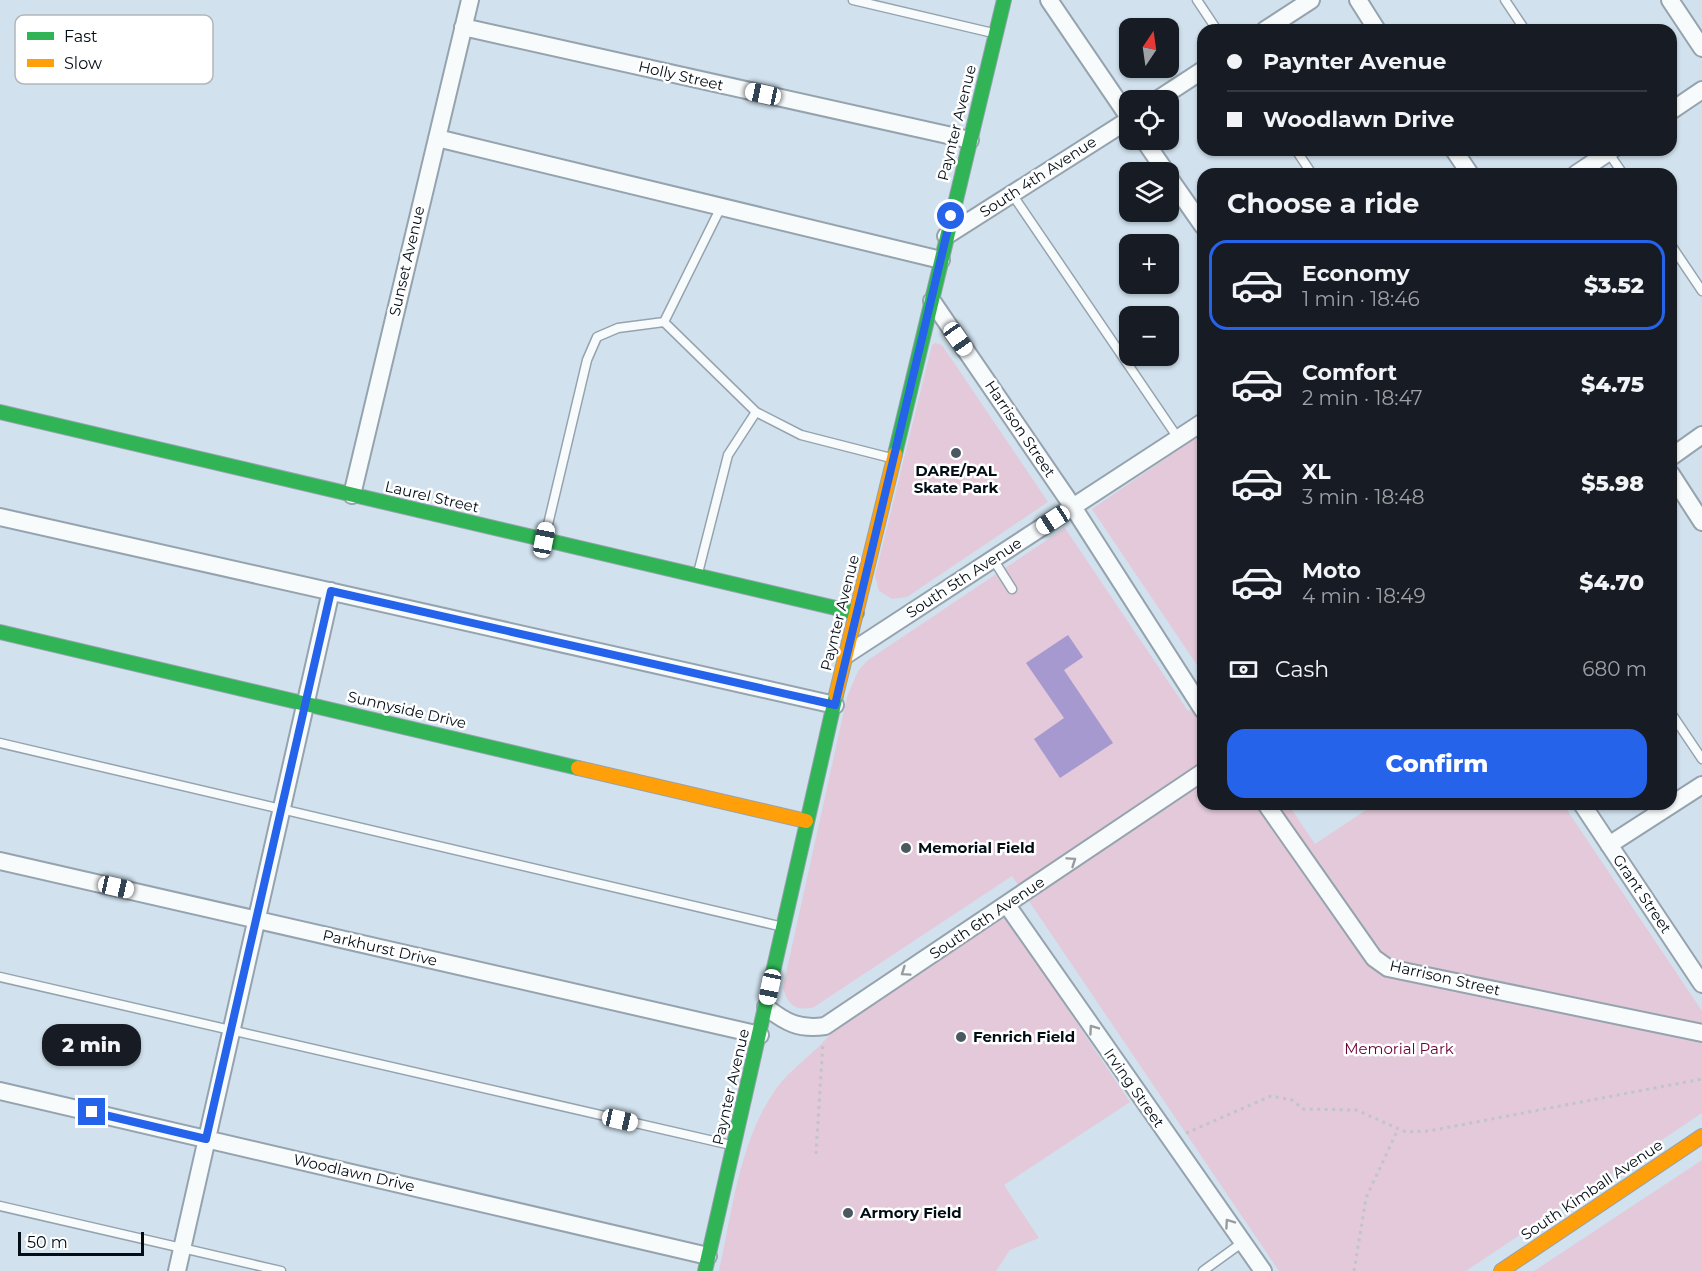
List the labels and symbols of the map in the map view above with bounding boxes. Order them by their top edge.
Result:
legend [15,15,213,84]
north arrow [1119,18,1179,78]
text: Fast [64,27,98,46]
text: Slow [64,54,102,73]
street label: Holly Street [637,56,726,95]
street label: Paynter Avenue [933,63,980,183]
car [744,81,782,107]
street label: South 4th Avenue [976,132,1100,221]
route start [937,202,964,229]
street label: Sunset Avenue [385,204,428,318]
car [940,319,976,359]
street label: Harrison Street [981,377,1060,481]
marker: DARE/PAL Skate Park [949,446,963,460]
place label: DARE/PAL Skate Park [914,461,999,497]
street label: Laurel Street [383,476,481,517]
car [1033,503,1073,537]
car [532,521,556,559]
street label: South 5th Avenue [902,533,1025,622]
street label: Paynter Avenue [816,553,863,673]
street label: Sunnyside Drive [346,687,468,732]
place label: Memorial Field [918,838,1035,857]
marker: Memorial Field [899,841,913,855]
street label: Grant Street [1609,851,1676,937]
one-way arrow [1066,857,1077,868]
street label: South 6th Avenue [926,872,1048,963]
car [96,874,136,900]
street label: Parkhurst Drive [321,925,439,970]
street label: Harrison Street [1388,956,1502,999]
one-way arrow [901,965,912,976]
car [757,968,783,1006]
callout: 2 min [42,1025,142,1067]
one-way arrow [1089,1025,1100,1036]
street label: Paynter Avenue [708,1027,753,1147]
place label: Fenrich Field [973,1027,1075,1046]
marker: Fenrich Field [954,1030,968,1044]
park label: Memorial Park [1344,1039,1454,1058]
street label: Irving Street [1100,1044,1169,1131]
route end [78,1098,105,1125]
car [600,1107,640,1133]
street label: South Kimball Avenue [1517,1135,1666,1244]
street label: Woodlawn Drive [292,1149,417,1196]
place label: Armory Field [859,1203,962,1222]
marker: Armory Field [841,1206,855,1220]
one-way arrow [1225,1219,1236,1230]
scale bar [18,1229,144,1256]

